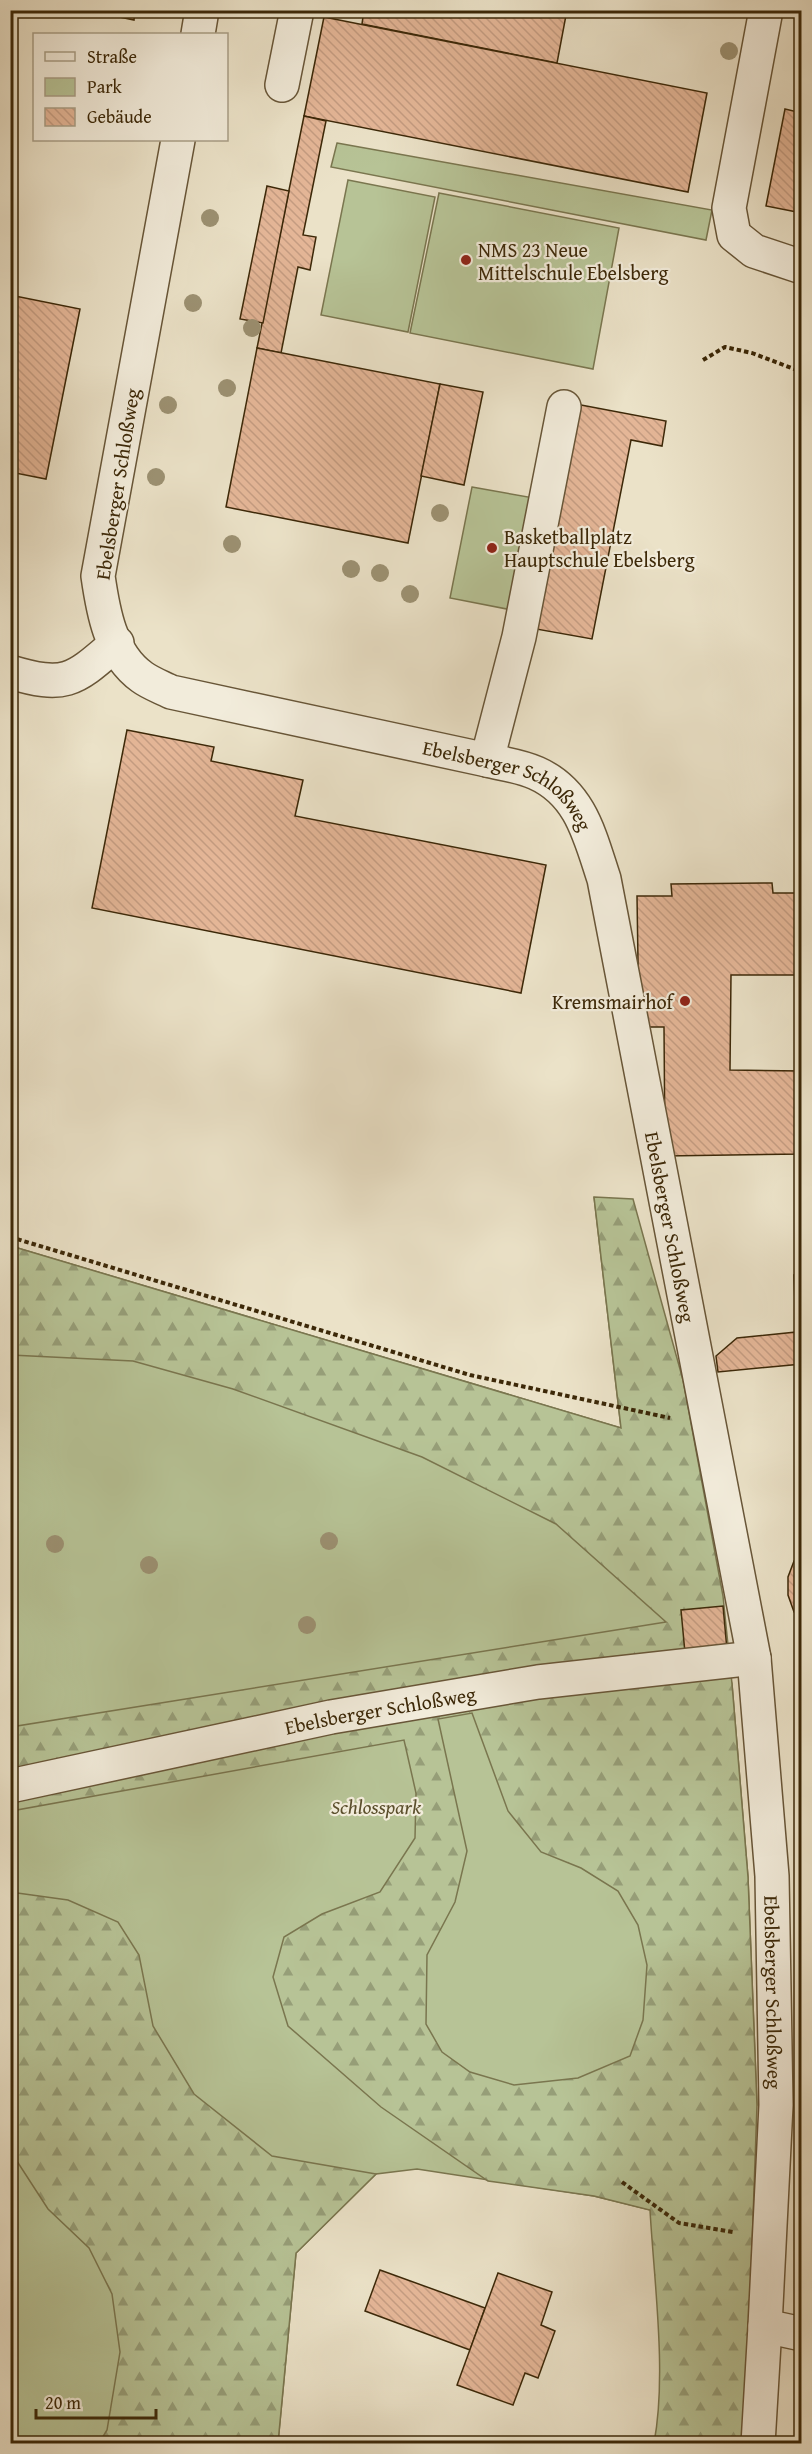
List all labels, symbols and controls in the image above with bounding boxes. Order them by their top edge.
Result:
legend [33,33,228,141]
text: Straße [87,43,137,70]
text: Park [87,73,123,100]
text: Gebäude [87,103,152,130]
place label: NMS 23 Neue Mittelschule Ebelsberg [478,235,668,287]
marker: NMS 23 Neue Mittelschule Ebelsberg [459,253,473,267]
street label: Ebelsberger Schloßweg [88,386,146,582]
place label: Basketballplatz Hauptschule Ebelsberg [504,522,695,574]
marker: Basketballplatz Hauptschule Ebelsberg [485,541,499,555]
street label: Ebelsberger Schloßweg [420,732,600,835]
place label: Kremsmairhof [552,987,676,1016]
marker: Kremsmairhof [678,994,692,1008]
street label: Ebelsberger Schloßweg [638,1129,704,1325]
street label: Ebelsberger Schloßweg [282,1678,478,1741]
park label: Schlosspark [331,1792,422,1821]
street label: Ebelsberger Schloßweg [758,1895,790,2089]
scale bar [36,2382,156,2420]
text: 20 m [45,2389,81,2416]

